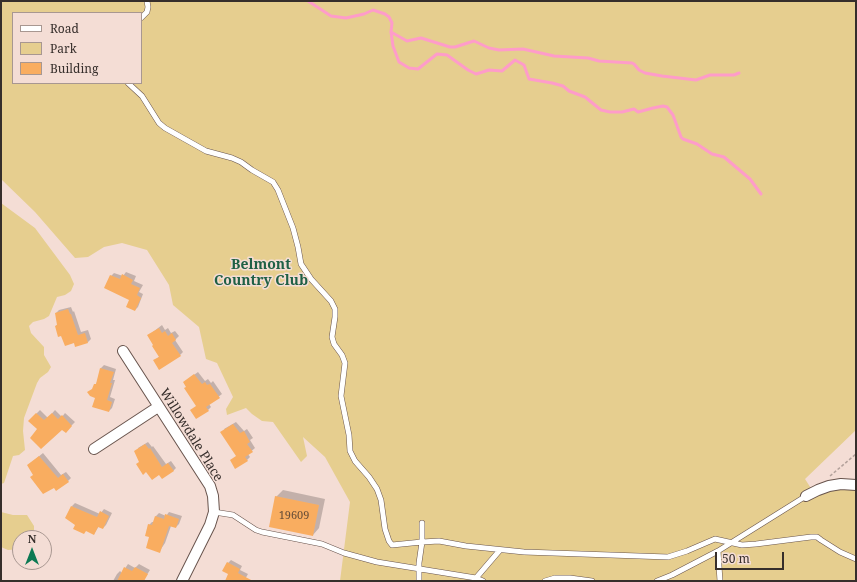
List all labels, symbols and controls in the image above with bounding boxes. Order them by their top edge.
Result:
legend [12,12,142,84]
text: Road [50,20,79,37]
text: Park [50,40,77,57]
text: Building [50,60,98,77]
district label: Belmont Country Club [214,257,308,290]
street label: Willowdale Place [156,386,226,484]
house number: 19609 [279,509,309,523]
north arrow [12,530,52,570]
text: N [28,531,36,546]
scale bar [717,544,786,570]
text: 50 m [722,550,750,567]

